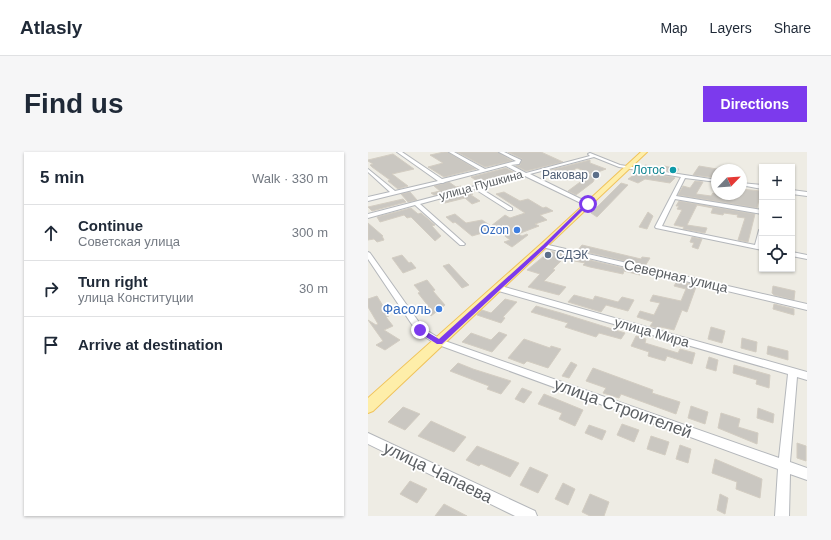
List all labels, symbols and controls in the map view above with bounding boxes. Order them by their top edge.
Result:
text: Atlasly [20,17,82,38]
text: Map [660,20,688,36]
text: Layers [710,20,752,36]
text: Share [774,20,811,36]
button: Directions [703,86,807,122]
text: Find us [24,88,124,119]
place label: Лотос [633,163,665,177]
north arrow [711,164,747,200]
map controls [759,164,795,272]
button: + [759,164,795,200]
marker: Лотос [668,165,678,175]
street label: улица Пушкина [438,167,525,203]
text: 5 min [40,168,84,187]
place label: Раковар [542,168,588,182]
marker: Раковар [591,170,601,180]
text: Walk · 330 m [252,171,328,186]
route start [579,195,597,213]
button: − [759,200,795,236]
text: Continue [78,217,143,234]
icon: ahead [40,222,62,244]
place label: Ozon [480,223,509,237]
text: 300 m [292,225,328,240]
marker: Ozon [512,225,522,235]
text: Советская улица [78,234,180,249]
button: locate [759,236,795,272]
place label: СДЭК [556,248,588,262]
marker: СДЭК [543,250,553,260]
street label: Северная улица [622,256,730,296]
text: Turn right [78,273,148,290]
icon: right [40,278,62,300]
text: 30 m [299,281,328,296]
text: улица Конституции [78,290,194,305]
place label: Фасоль [382,301,431,317]
marker: Фасоль [434,304,444,314]
street label: улица Мира [613,314,692,350]
route end [411,321,429,339]
icon: arrive [40,334,62,356]
text: Arrive at destination [78,336,223,353]
street label: улица Строителей [551,375,694,442]
street label: улица Чапаева [380,438,496,507]

